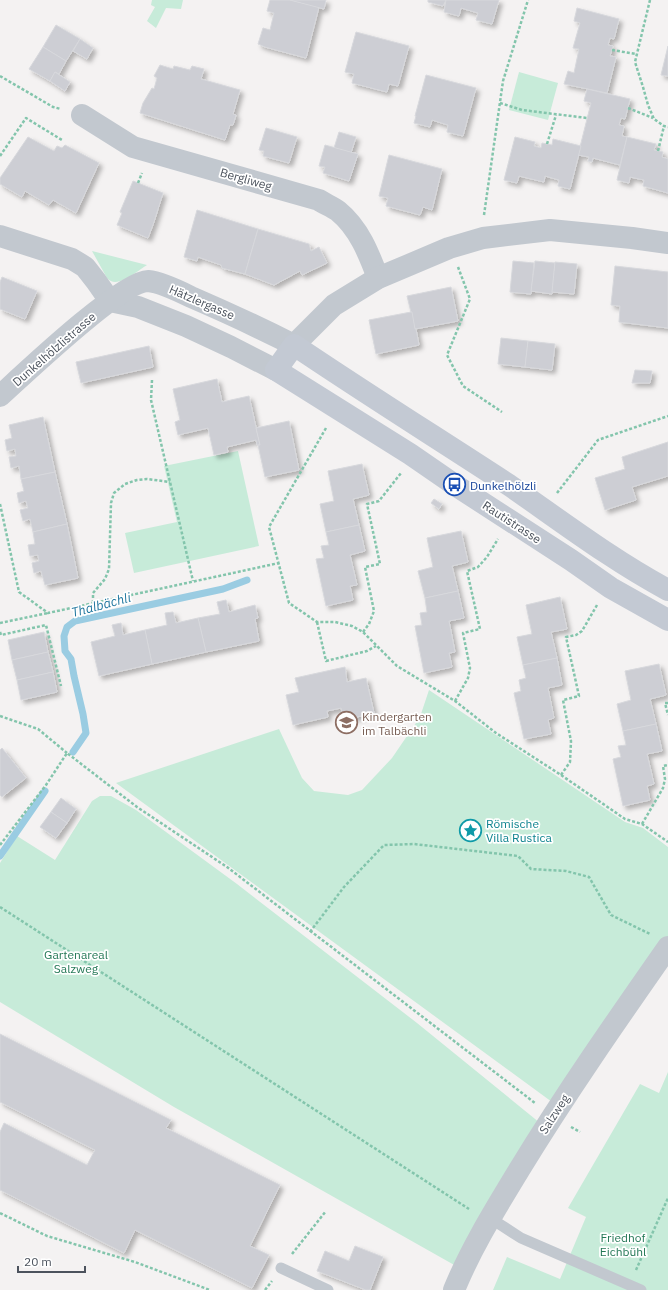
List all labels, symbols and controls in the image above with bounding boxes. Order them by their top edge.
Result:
street label: Bergliweg [218,164,274,194]
street label: Hätzlergasse [167,282,237,323]
street label: Dunkelhölzlistrasse [9,309,99,389]
bus stop icon: Dunkelhölzli [442,472,468,498]
place label: Dunkelhölzli [470,478,536,493]
street label: Rautistrasse [480,497,544,547]
water label: Thalbächli [69,589,133,621]
place label: Kindergarten im Talbächli [362,709,432,738]
school or university icon: Kindergarten im Talbächli [334,710,360,736]
place label: Römische Villa Rustica [486,816,553,845]
place icon: Römische Villa Rustica [457,817,483,843]
park label: Gartenareal Salzweg [44,947,108,976]
street label: Salzweg [536,1091,573,1137]
park label: Friedhof Eichbühl [600,1230,646,1259]
scale bar [18,1248,85,1274]
text: 20 m [24,1254,52,1269]

